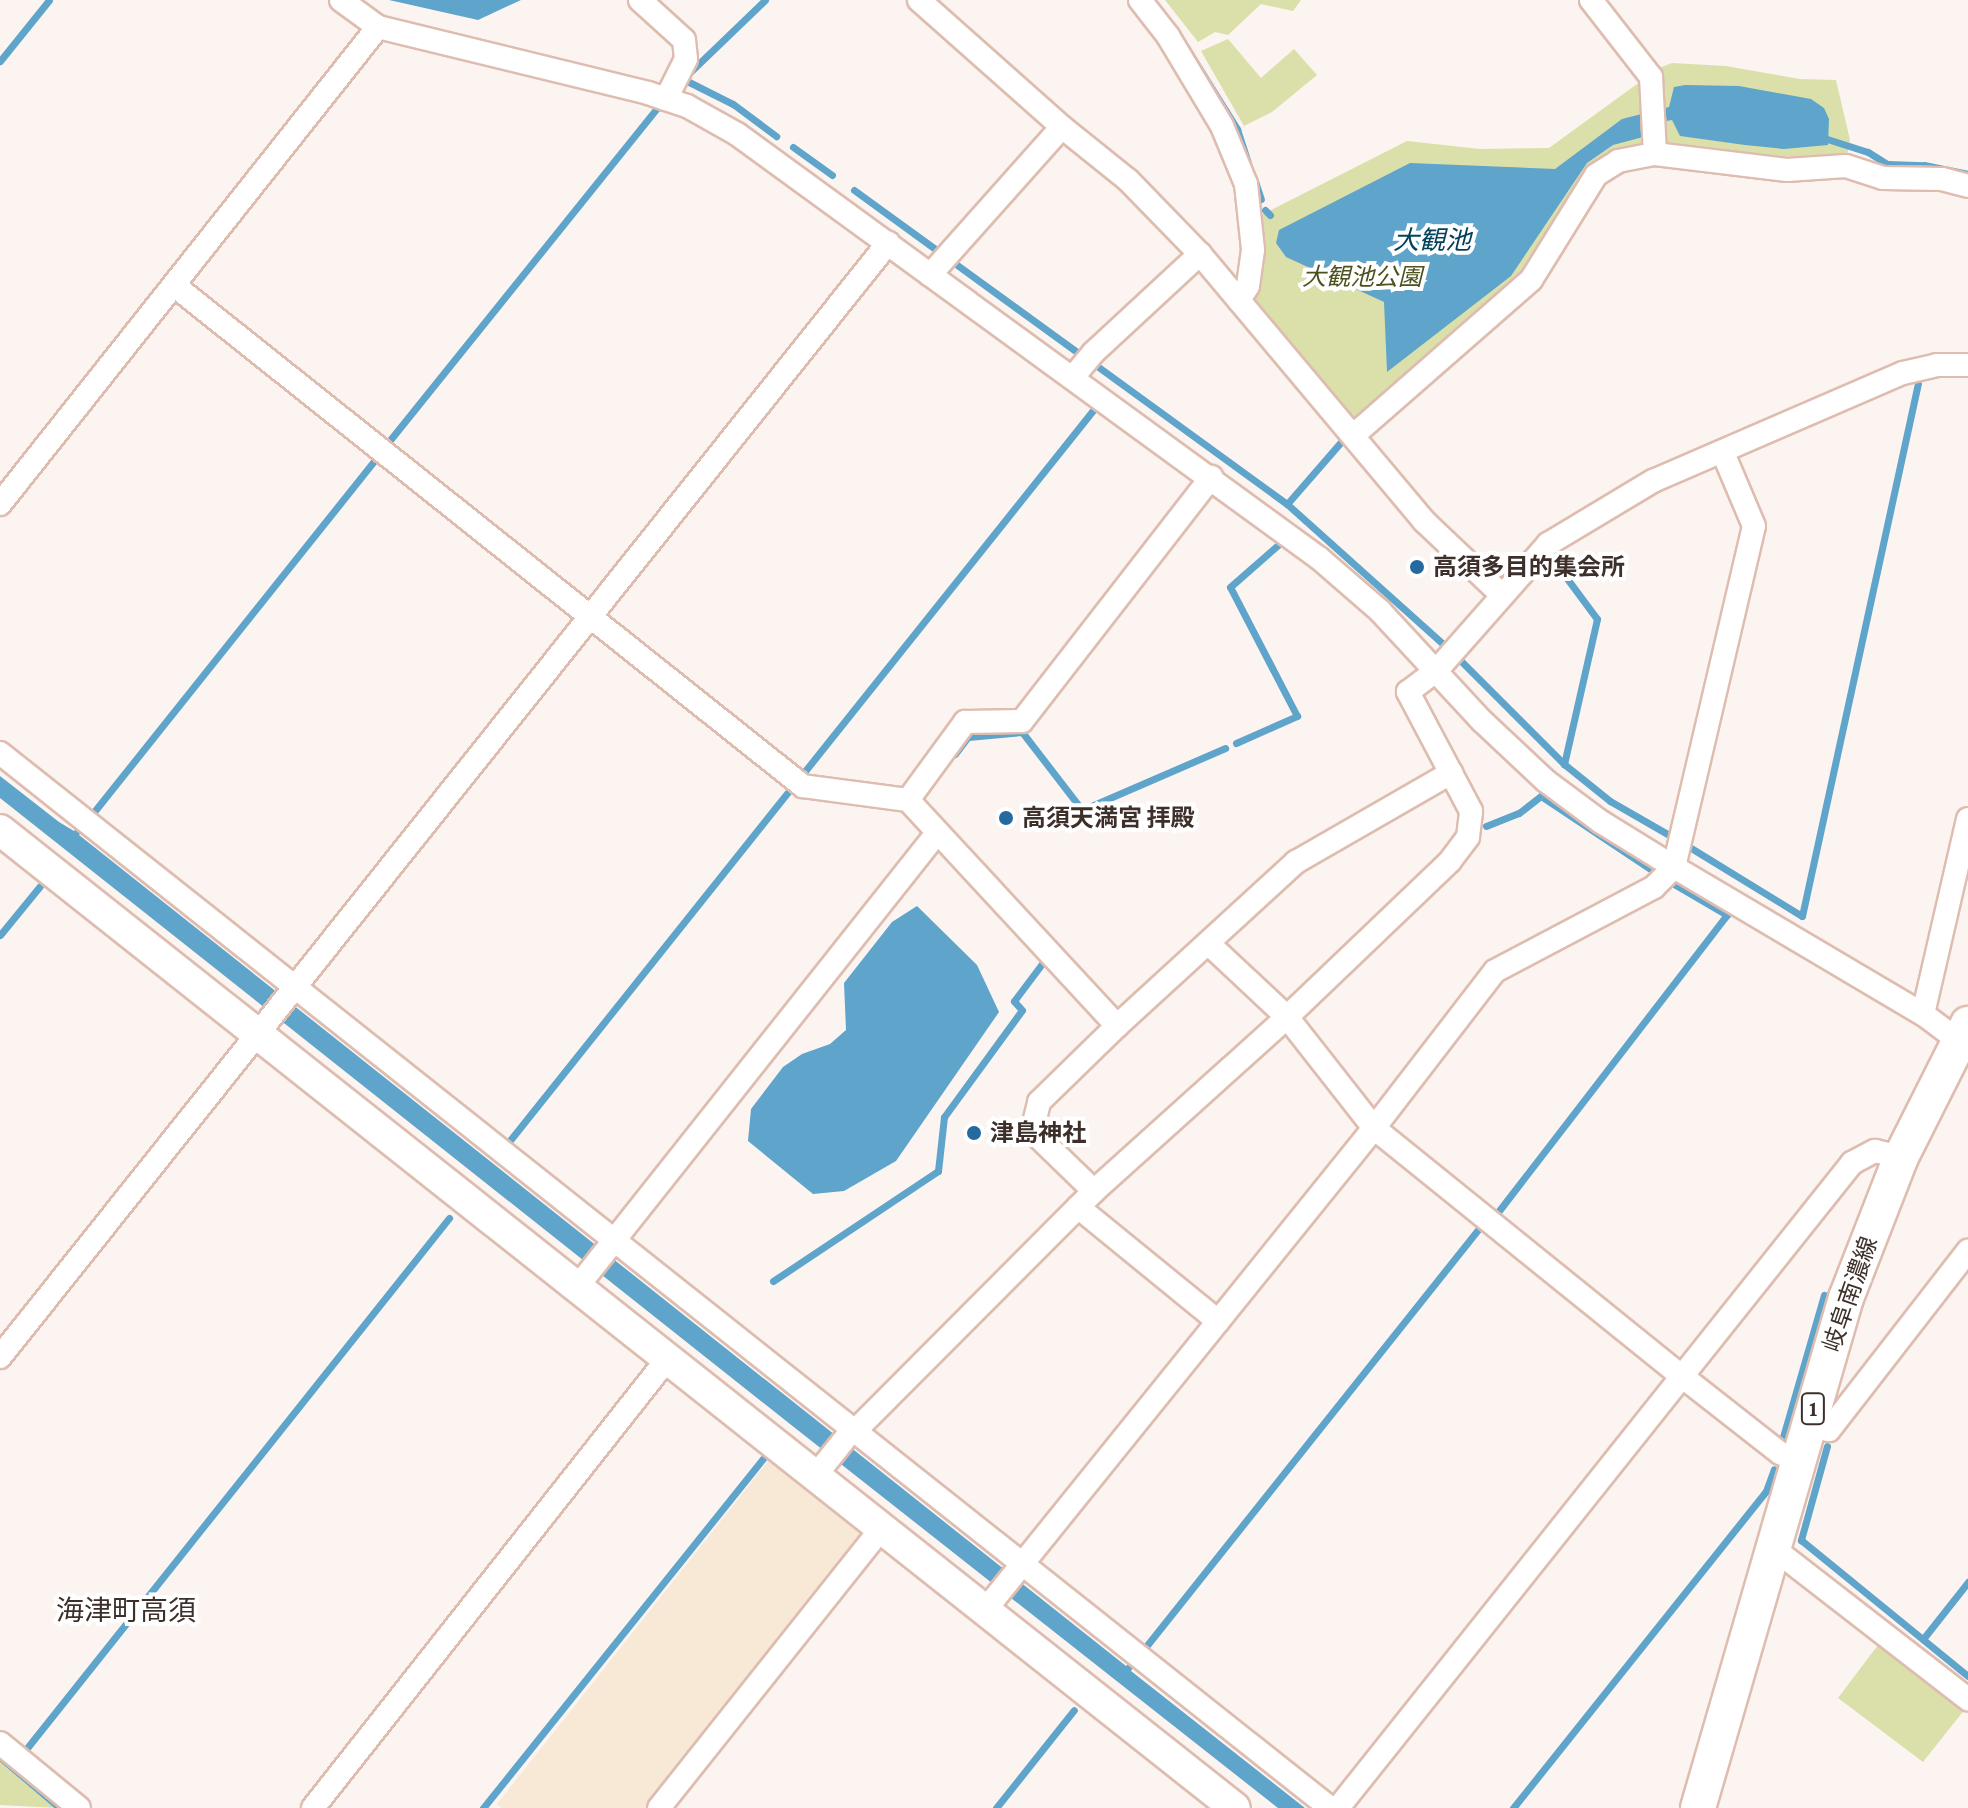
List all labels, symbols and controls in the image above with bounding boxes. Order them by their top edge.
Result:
water label: 大観池 [1393,225,1471,257]
park label: 大観池公園 [1302,263,1422,291]
place label: 高須多目的集会所 [1433,553,1625,581]
marker: 高須多目的集会所 [1408,558,1426,576]
place label: 高須天満宮 拝殿 [1022,804,1195,832]
marker: 高須天満宮 拝殿 [997,809,1015,827]
place label: 津島神社 [990,1119,1086,1147]
marker: 津島神社 [965,1124,983,1142]
street label: 岐阜南濃線 [1817,1233,1883,1355]
road number: 1 [1799,1391,1827,1427]
district label: 海津町高須 [56,1594,196,1628]

